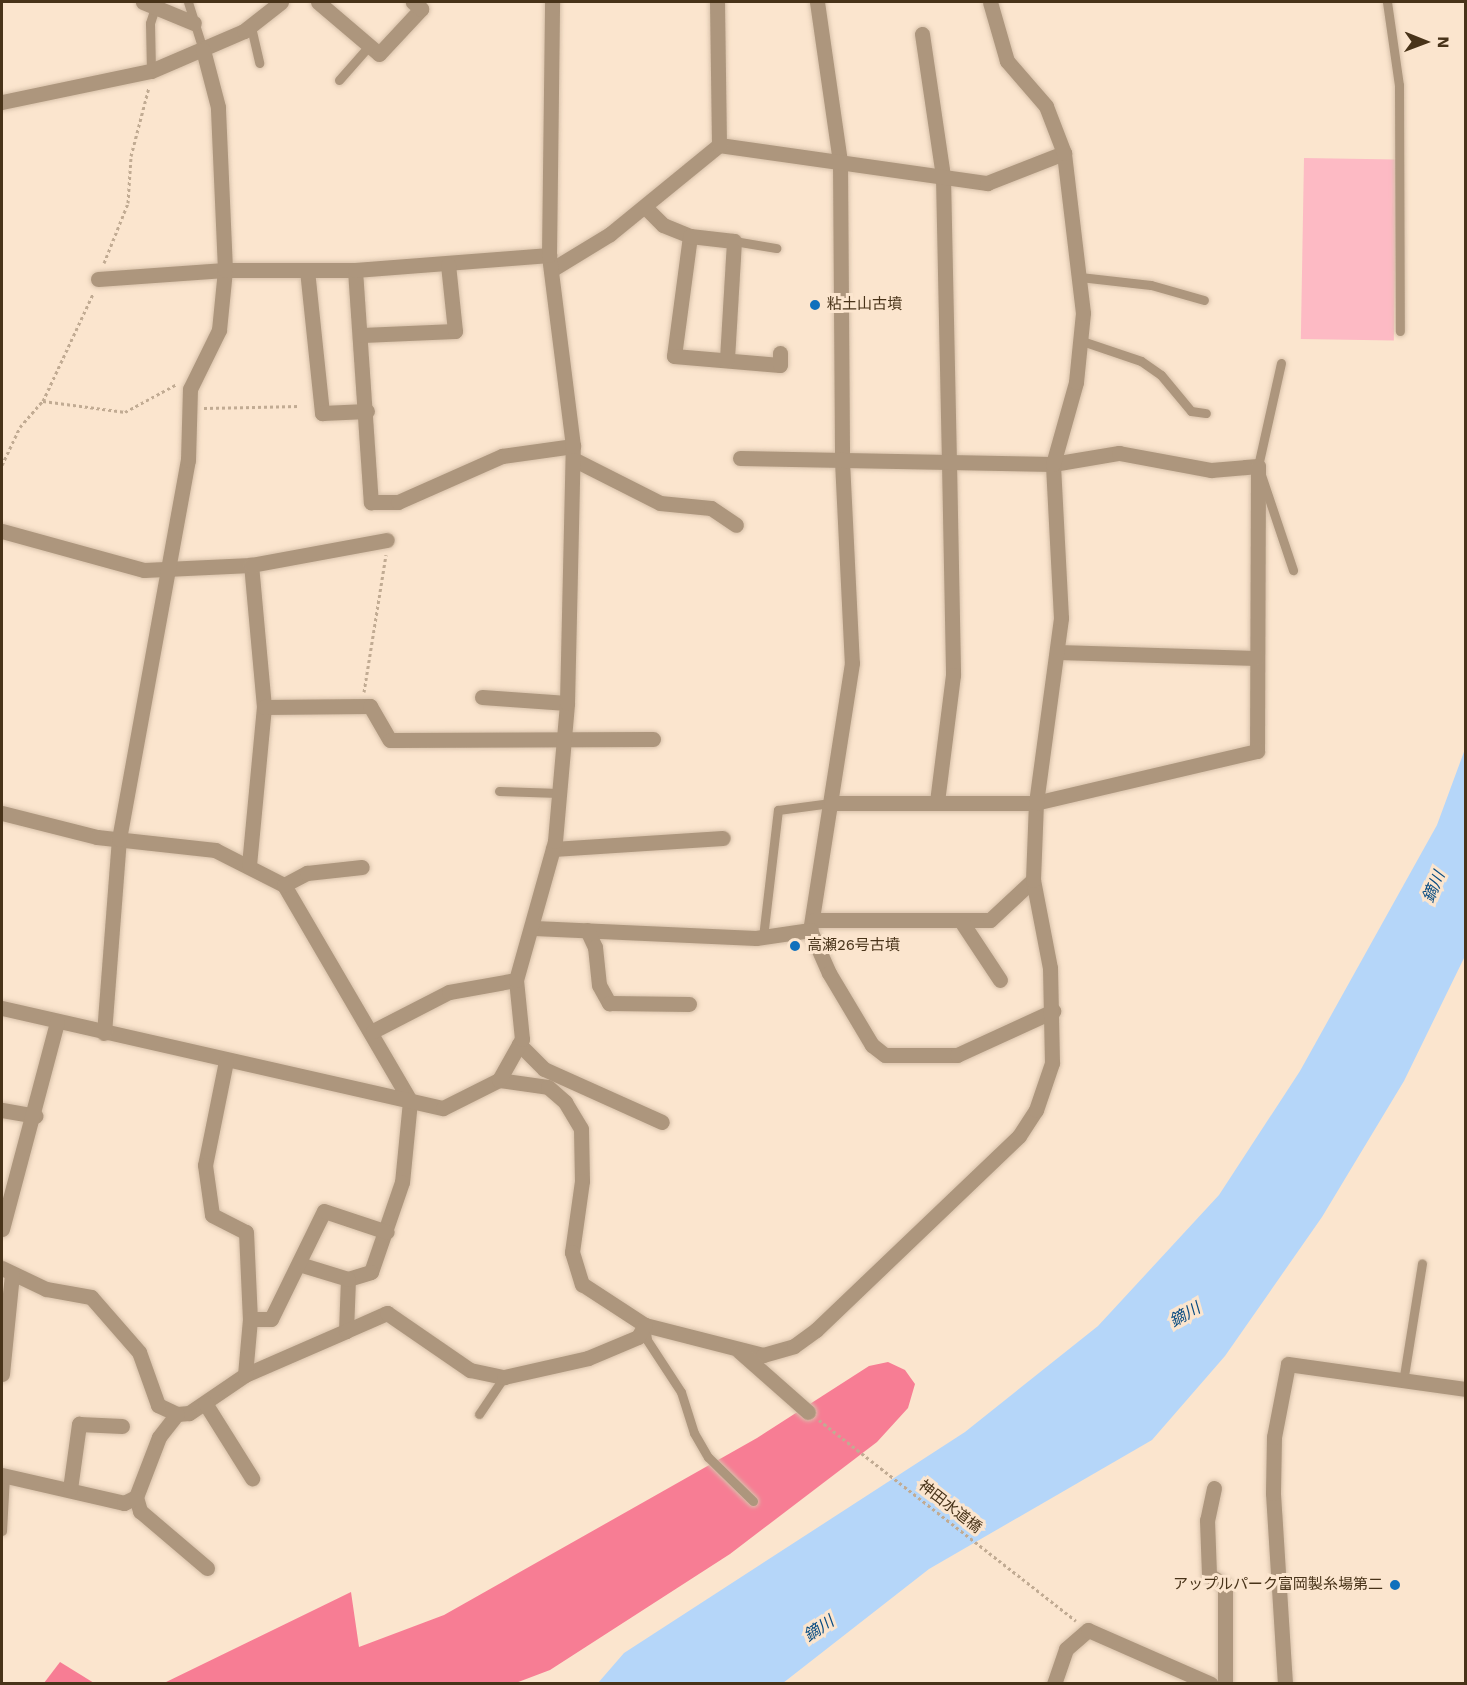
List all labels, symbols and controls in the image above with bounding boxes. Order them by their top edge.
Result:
north arrow [1395,12,1455,72]
text: N [1434,36,1453,48]
place label: 粘土山古墳 [827,296,902,314]
marker: 粘土山古墳 [808,298,822,312]
water label: 鏑川 [1419,869,1449,905]
place label: 高瀬26号古墳 [807,937,900,955]
marker: 高瀬26号古墳 [788,939,802,953]
water label: 鏑川 [1166,1299,1204,1331]
street label: 神田水道橋 [915,1477,985,1537]
place label: アップルパーク富岡製糸場第二 [1173,1576,1383,1594]
marker: アップルパーク富岡製糸場第二 [1388,1578,1402,1592]
water label: 鏑川 [800,1612,838,1646]

